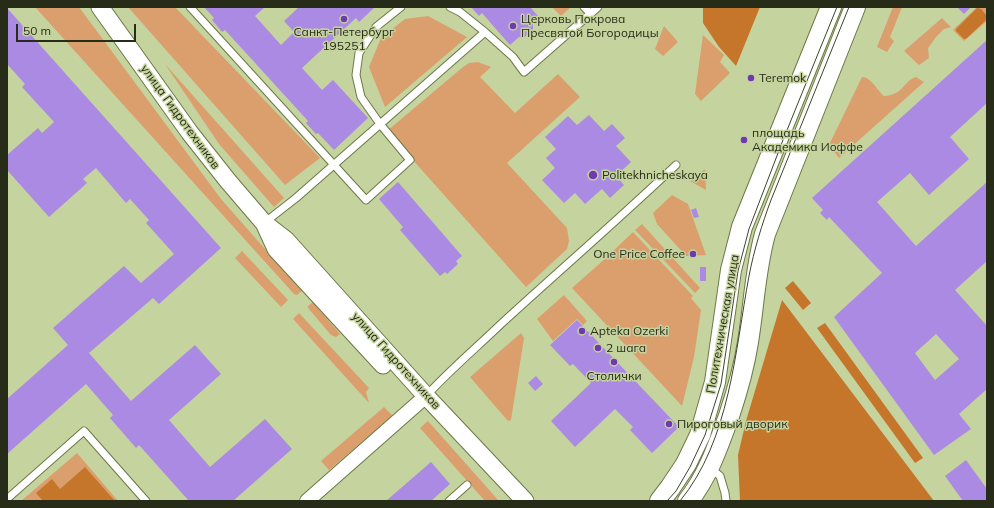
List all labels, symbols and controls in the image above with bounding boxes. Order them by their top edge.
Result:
place label: Церковь Покрова Пресвятой Богородицы [521,12,659,40]
marker: Санкт-Петербург 195251 [339,14,349,24]
scale bar [18,16,138,42]
marker: Церковь Покрова Пресвятой Богородицы [508,21,518,31]
text: 50 m [23,23,51,38]
place label: Санкт-Петербург 195251 [294,25,394,53]
street label: улица Гидротехников [137,62,223,172]
place label: Teremok [759,71,806,85]
marker: Teremok [746,73,756,83]
place label: площадь Академика Иоффе [752,126,863,154]
marker: площадь Академика Иоффе [739,135,749,145]
place label: Politekhnicheskaya [602,168,708,182]
marker: Politekhnicheskaya [587,169,599,181]
place label: One Price Coffee [593,247,685,261]
marker: One Price Coffee [688,249,698,259]
street label: Политехническая улица [704,253,742,395]
street label: улица Гидротехников [349,310,443,412]
place label: Apteka Ozerki [590,324,668,338]
marker: Apteka Ozerki [577,326,587,336]
place label: 2 шага [606,341,646,355]
marker: 2 шага [593,343,603,353]
marker: Столички [609,357,619,367]
place label: Столички [586,369,642,383]
place label: Пироговый дворик [677,417,788,431]
marker: Пироговый дворик [664,419,674,429]

